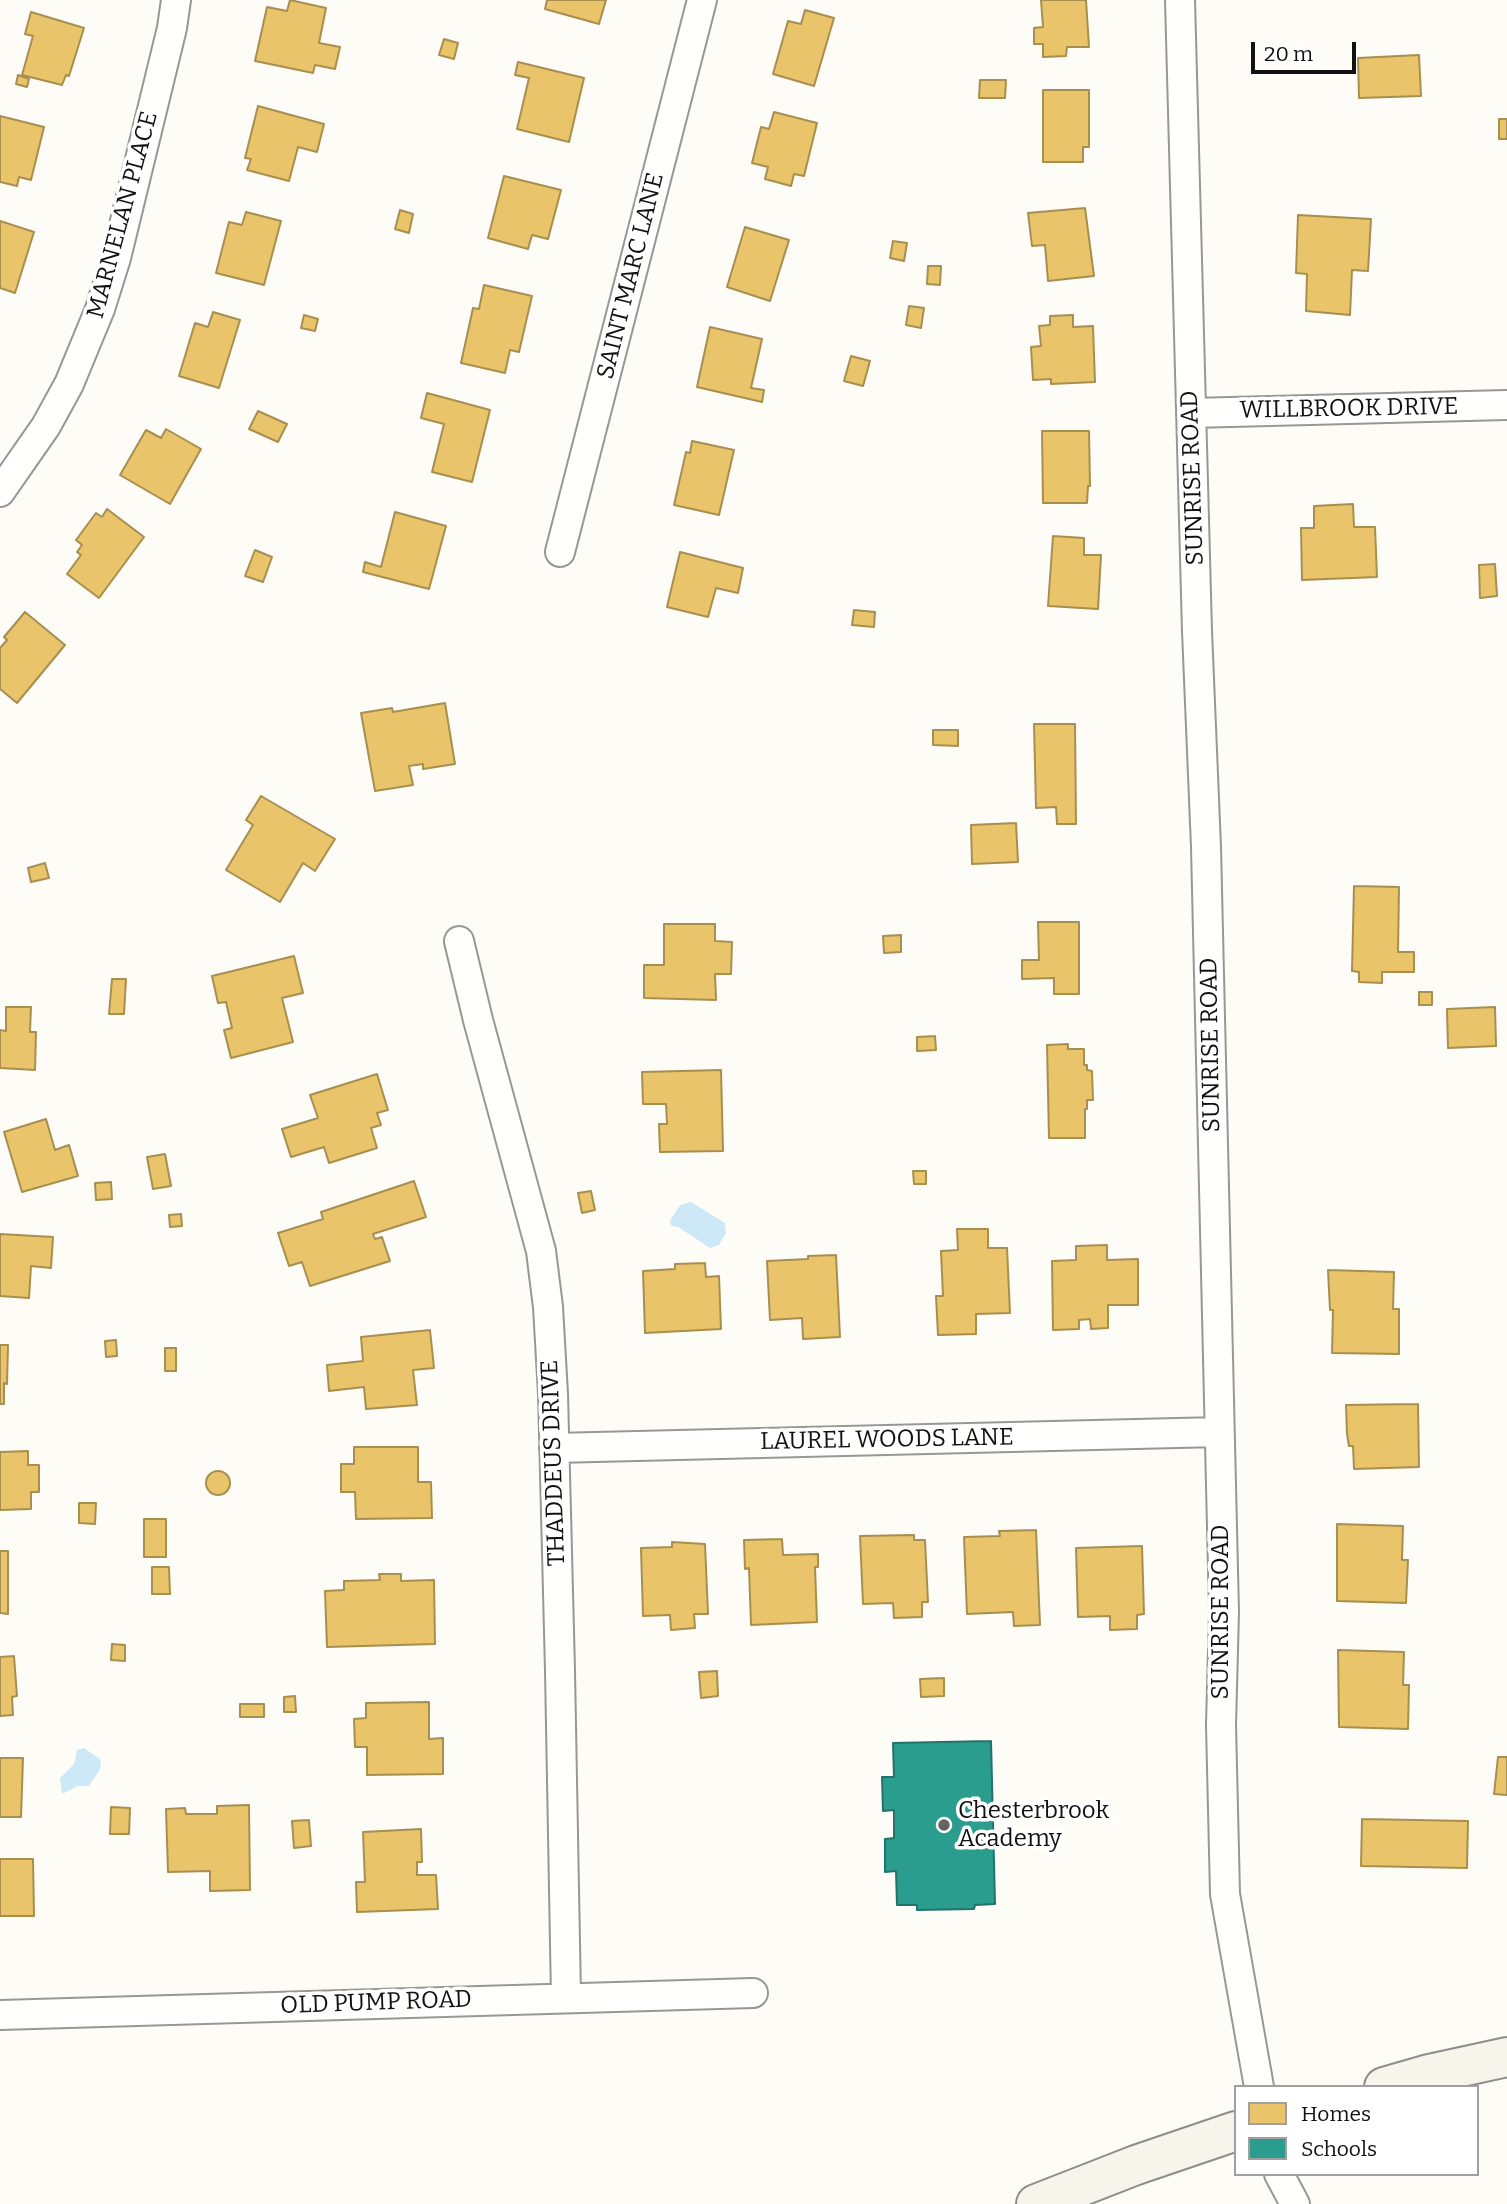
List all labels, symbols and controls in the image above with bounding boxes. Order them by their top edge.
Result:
scale bar [1255,28,1360,72]
text: 20 m [1264,41,1313,67]
street label: MARNELAN PLACE [82,108,164,322]
street label: SAINT MARC LANE [591,170,671,382]
street label: SUNRISE ROAD [1176,390,1210,566]
street label: WILLBROOK DRIVE [1239,393,1459,425]
street label: SUNRISE ROAD [1195,957,1227,1133]
street label: THADDEUS DRIVE [536,1359,572,1567]
street label: LAUREL WOODS LANE [760,1423,1014,1457]
street label: SUNRISE ROAD [1207,1525,1235,1699]
place label: Chesterbrook Academy [958,1797,1109,1853]
marker: Chesterbrook Academy [936,1817,952,1833]
street label: OLD PUMP ROAD [280,1985,472,2021]
legend [1234,2085,1479,2176]
text: Homes [1301,2101,1371,2127]
text: Schools [1301,2136,1377,2162]

